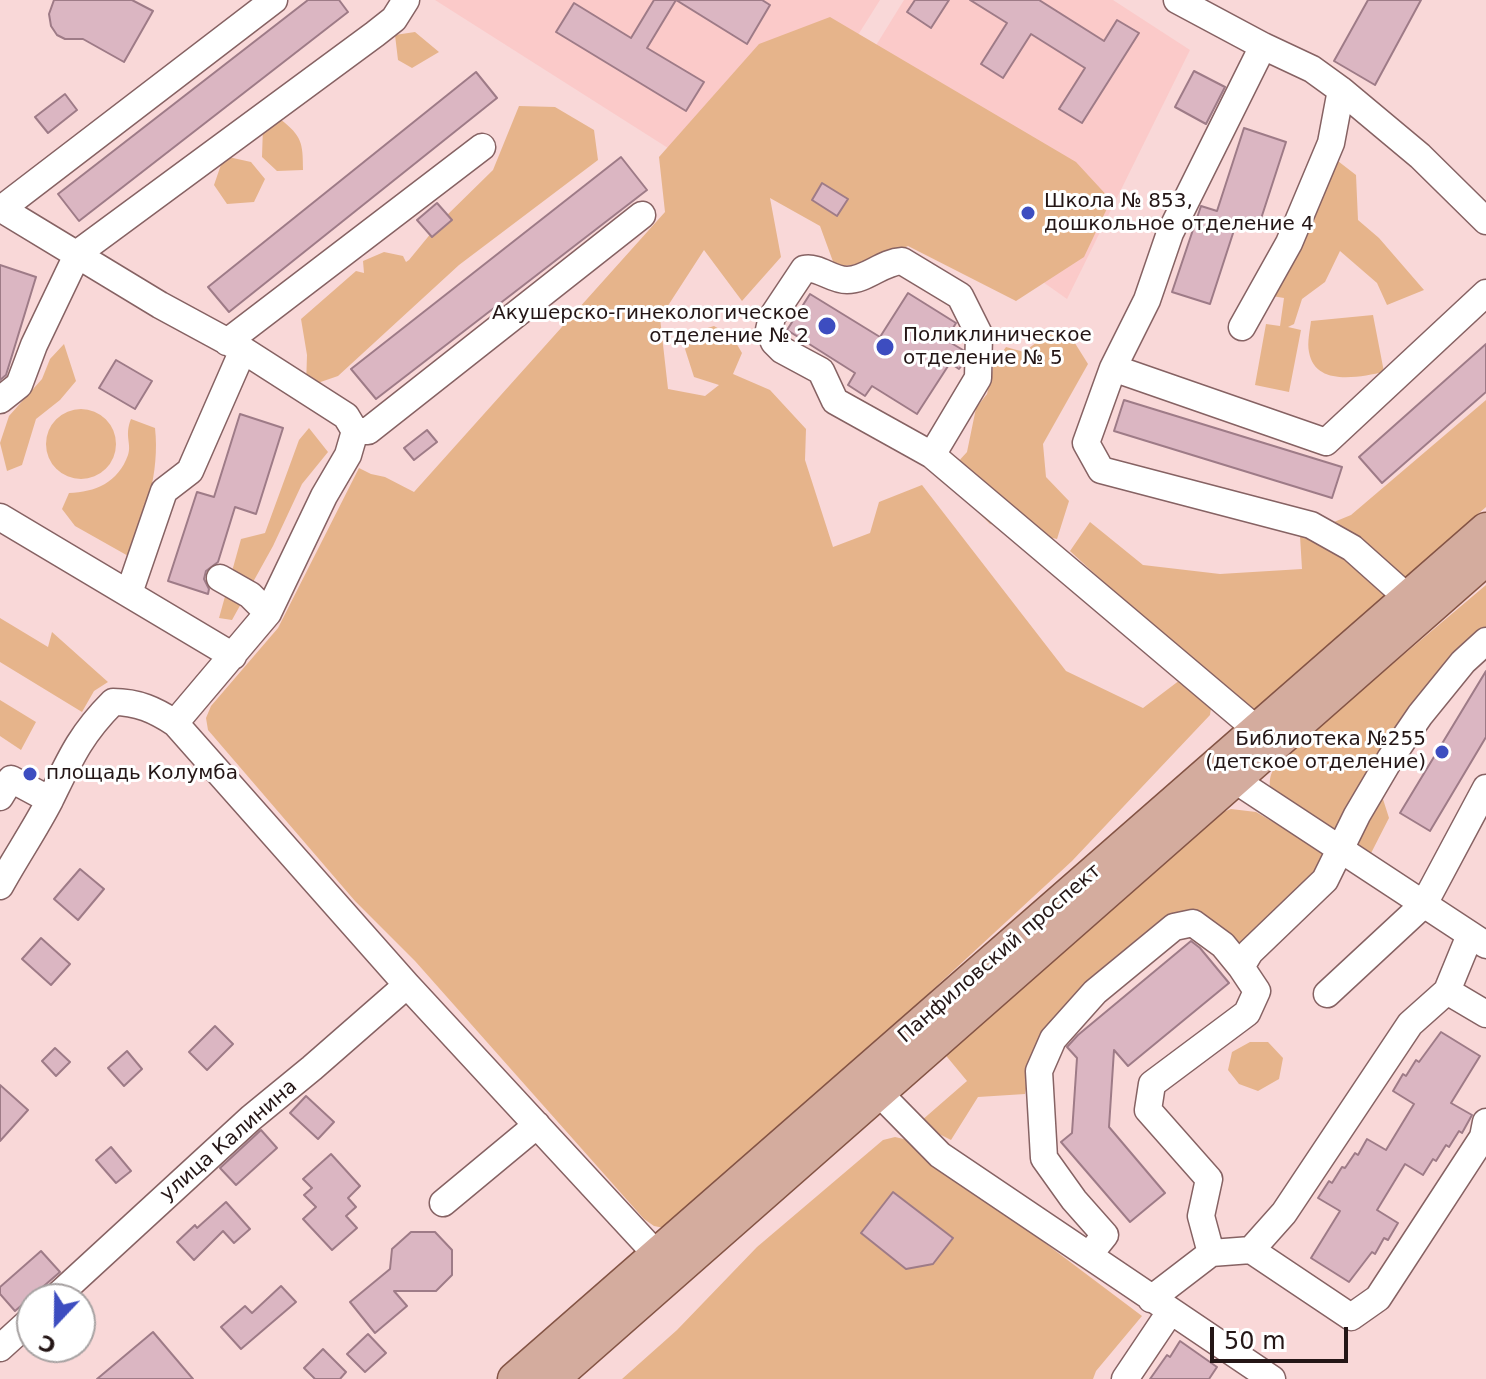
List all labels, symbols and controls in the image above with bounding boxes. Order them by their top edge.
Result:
place label: Школа № 853, дошкольное отделение 4 [1044,190,1314,237]
marker: Школа № 853, дошкольное отделение 4 [1019,204,1037,222]
place label: Акушерско-гинекологическое отделение № 2 [492,302,809,349]
marker: Акушерско-гинекологическое отделение № 2 [816,315,838,337]
place label: Поликлиническое отделение № 5 [903,324,1092,371]
marker: Поликлиническое отделение № 5 [874,336,896,358]
place label: Библиотека №255 (детское отделение) [1205,728,1426,775]
marker: Библиотека №255 (детское отделение) [1433,743,1451,761]
place label: площадь Колумба [46,762,238,786]
marker: площадь Колумба [21,765,39,783]
street label: Панфиловский проспект [894,859,1106,1049]
street label: улица Калинина [156,1075,302,1207]
north arrow [16,1283,96,1363]
scale bar [1214,1311,1352,1361]
text: 50 m [1224,1327,1286,1355]
text: С [35,1329,60,1358]

